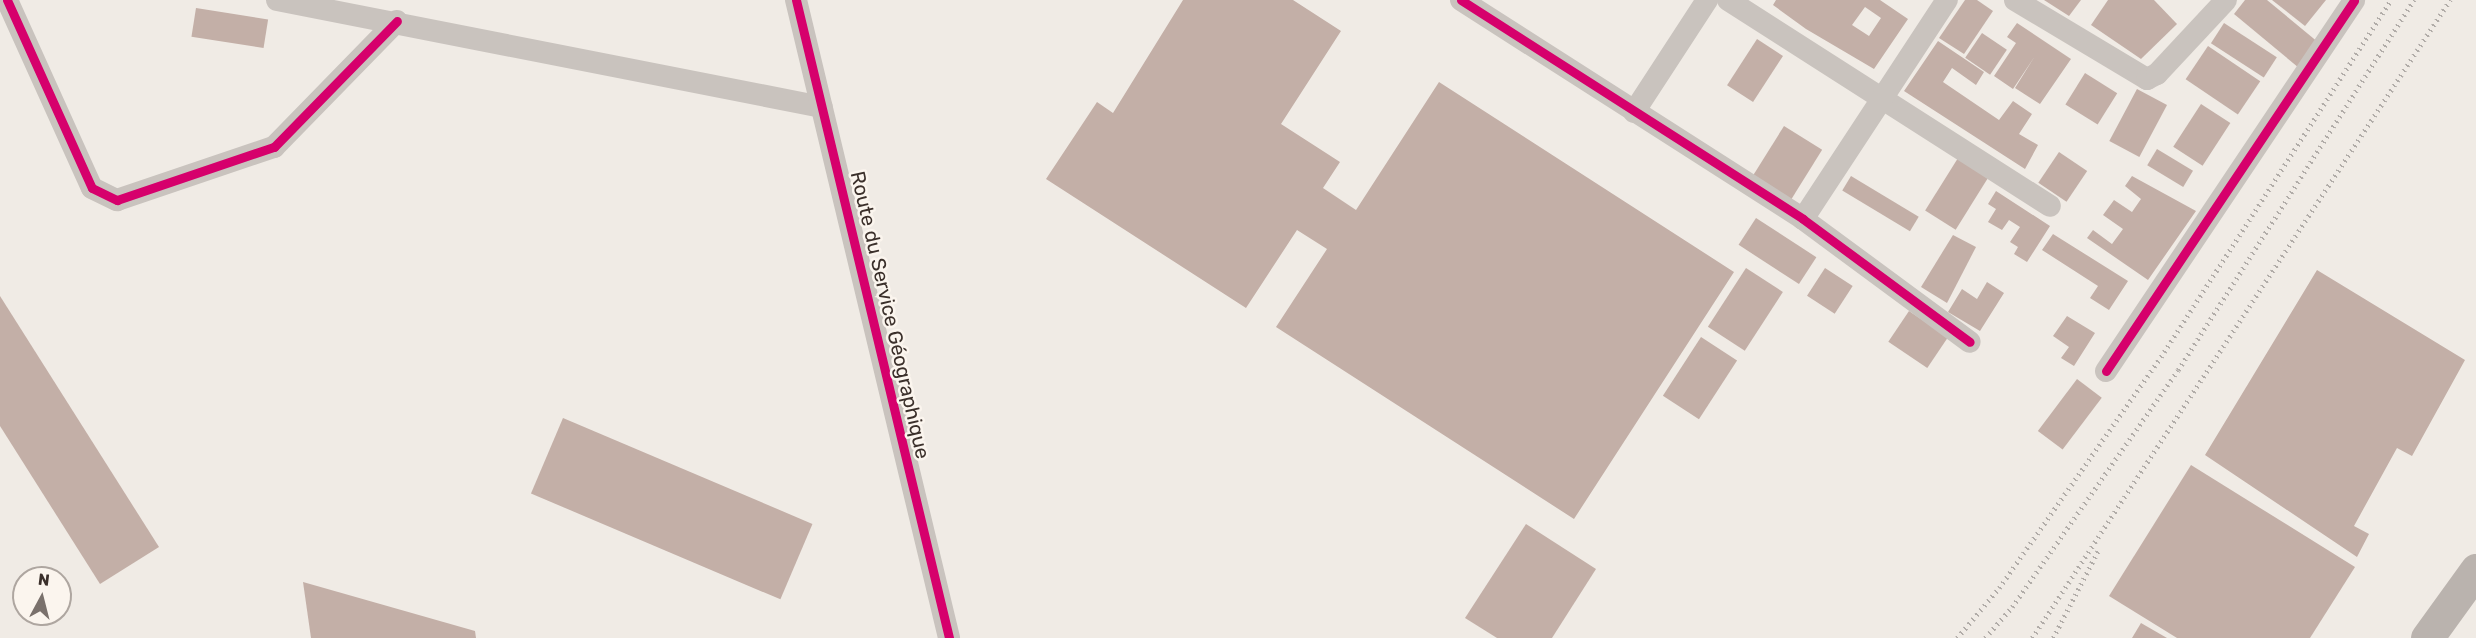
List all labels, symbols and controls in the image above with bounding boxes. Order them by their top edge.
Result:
street label: Route du Service Géographique [845,169,935,461]
north arrow [12,566,72,626]
text: N [37,569,51,590]

